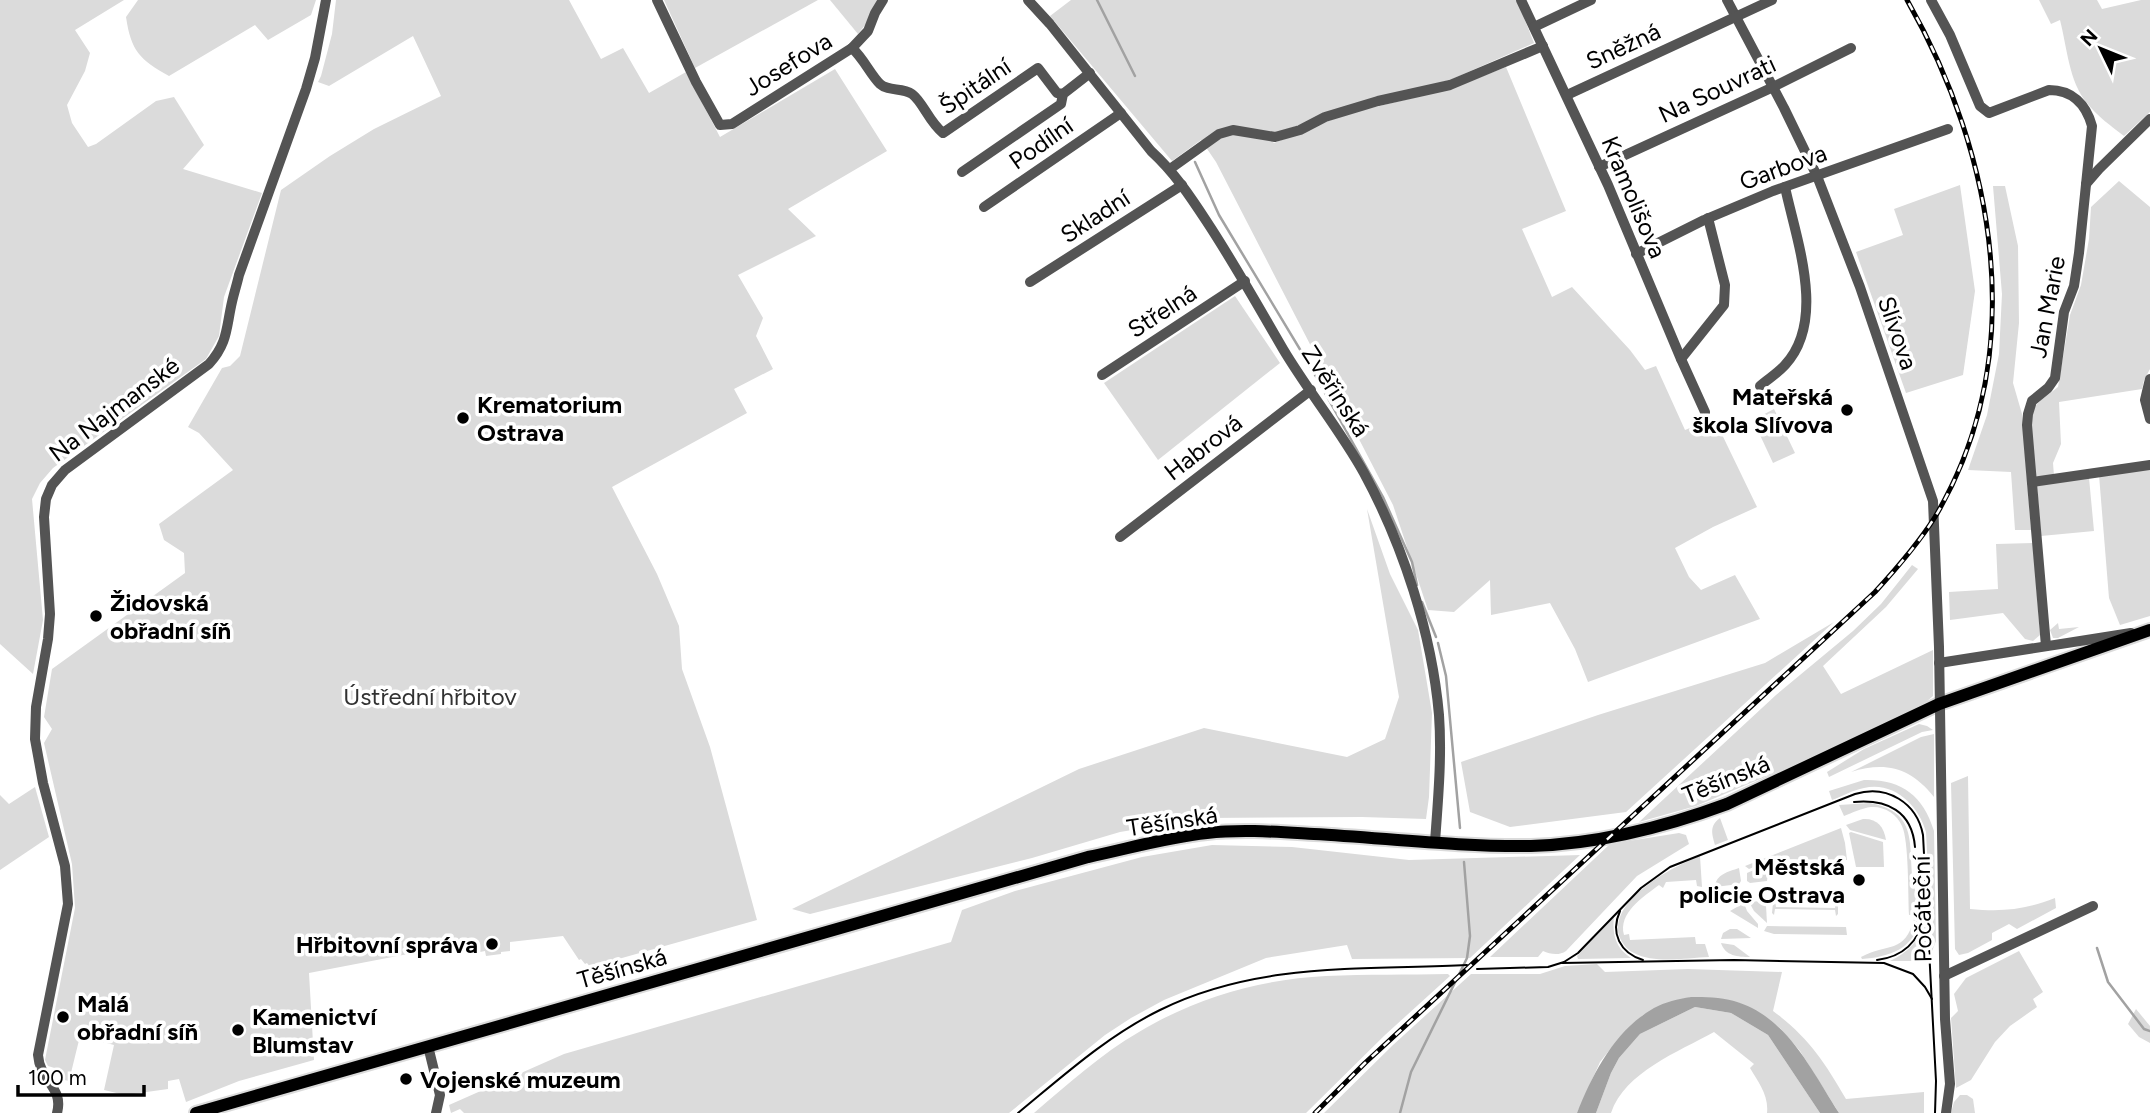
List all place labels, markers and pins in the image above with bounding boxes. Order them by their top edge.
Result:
place label: Mateřská škola Slívova [1692,382,1833,439]
place label: Krematorium Ostrava [477,390,622,447]
marker: Mateřská škola Slívova [1839,402,1855,418]
marker: Krematorium Ostrava [455,410,471,426]
place label: Židovská obřadní síň [110,588,231,645]
marker: Židovská obřadní síň [88,608,104,624]
place label: Městská policie Ostrava [1679,852,1845,909]
marker: Městská policie Ostrava [1851,872,1867,888]
place label: Hřbitovní správa [296,930,478,959]
marker: Hřbitovní správa [484,936,500,952]
place label: Malá obřadní síň [77,989,198,1046]
place label: Kamenictví Blumstav [252,1002,378,1059]
marker: Malá obřadní síň [55,1009,71,1025]
marker: Kamenictví Blumstav [230,1022,246,1038]
place label: Vojenské muzeum [420,1065,621,1094]
marker: Vojenské muzeum [398,1071,414,1087]

